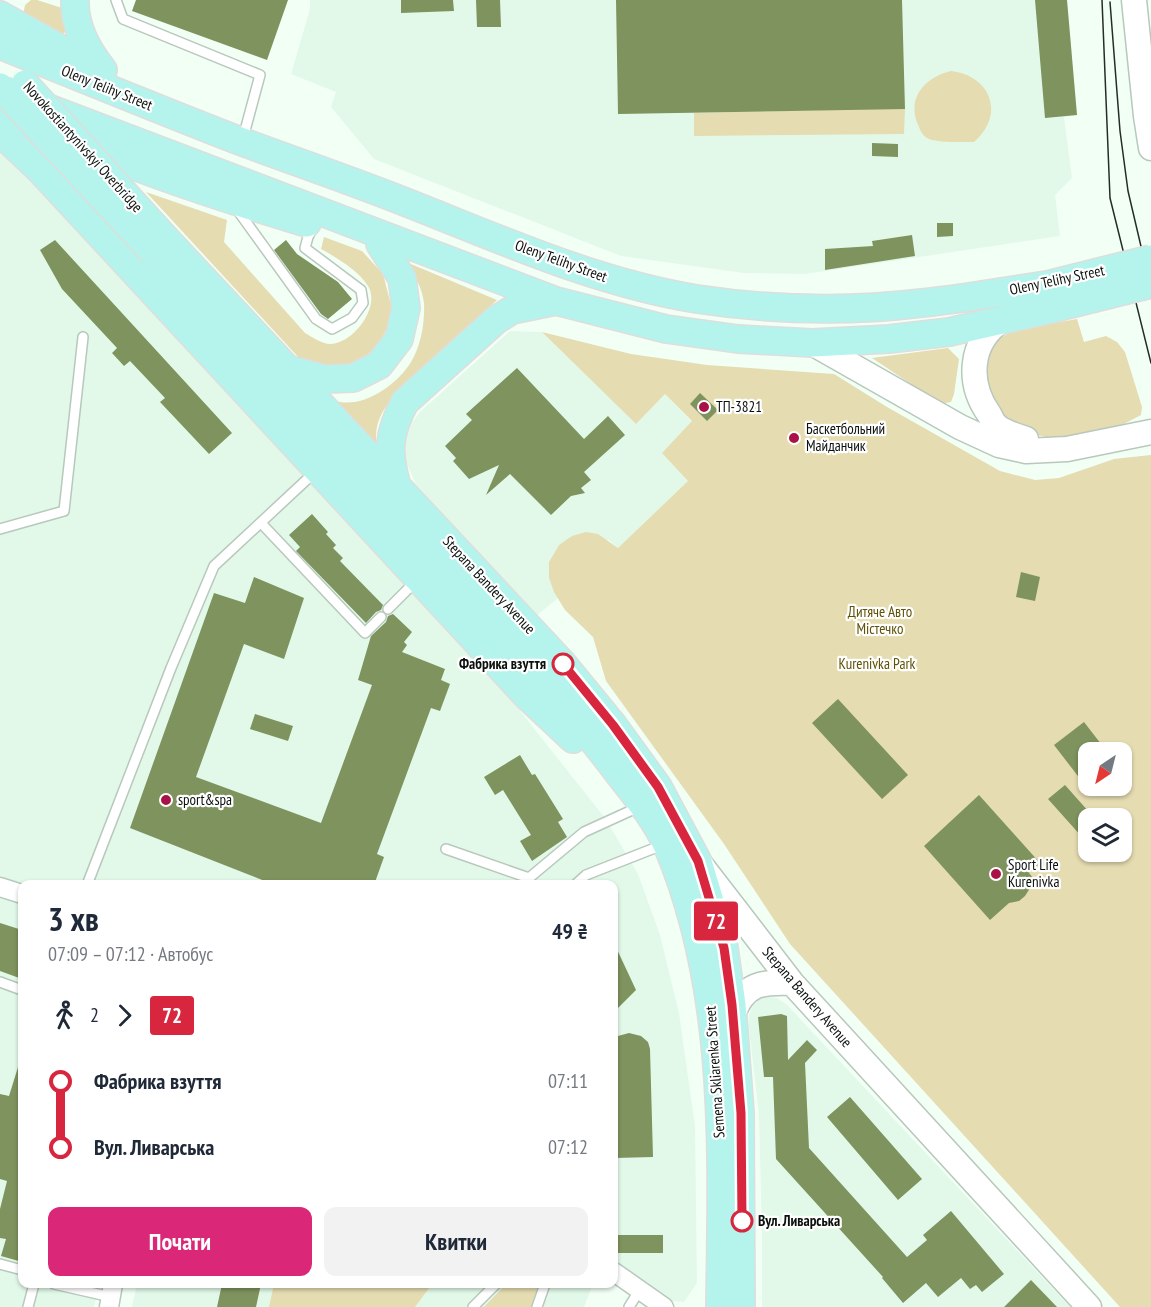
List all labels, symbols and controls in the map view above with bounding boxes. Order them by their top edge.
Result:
street label: Oleny Telihy Street [59,61,156,114]
street label: Novokostiantynivskyi Overbridge [20,77,147,216]
street label: Oleny Telihy Street [513,235,610,286]
street label: Oleny Telihy Street [1008,260,1106,299]
place label: ТП-3821 [716,397,762,416]
marker: ТП-3821 [697,400,711,414]
place label: Баскетбольний Майданчик [806,419,885,455]
marker: Баскетбольний Майданчик [787,431,801,445]
street label: Stepana Bandery Avenue [439,532,540,638]
park label: Дитяче Авто Містечко [848,602,912,638]
marker: Фабрика взуття [552,653,574,675]
place label: Фабрика взуття [459,654,546,673]
park label: Kurenivka Park [839,654,916,673]
north arrow [1078,742,1132,796]
map controls [1078,742,1132,862]
place label: sport&spa [178,790,232,809]
marker: sport&spa [159,793,173,807]
button: layers [1078,808,1132,862]
place label: Sport Life Kurenivka [1008,855,1059,891]
marker: Sport Life Kurenivka [989,867,1003,881]
text: 3 хв [48,897,99,940]
line badge: 72 [689,902,743,940]
text: 72 [706,908,726,935]
text: 49 ₴ [552,917,588,945]
text: 07:09 – 07:12 · Автобус [48,941,213,967]
street label: Stepana Bandery Avenue [758,942,856,1051]
icon: walk [48,999,81,1032]
icon: forward [108,999,141,1032]
text: 2 [90,1002,99,1028]
text: 72 [162,1002,182,1029]
street label: Semena Skliarenka Street [700,1005,729,1139]
text: Фабрика взуття [94,1067,222,1095]
text: 07:11 [548,1068,588,1094]
text: Вул. Ливарська [94,1133,214,1161]
text: 07:12 [548,1134,588,1160]
button: Почати [48,1207,312,1276]
button: Квитки [324,1207,588,1276]
marker: Вул. Ливарська [731,1210,753,1232]
place label: Вул. Ливарська [758,1211,840,1230]

